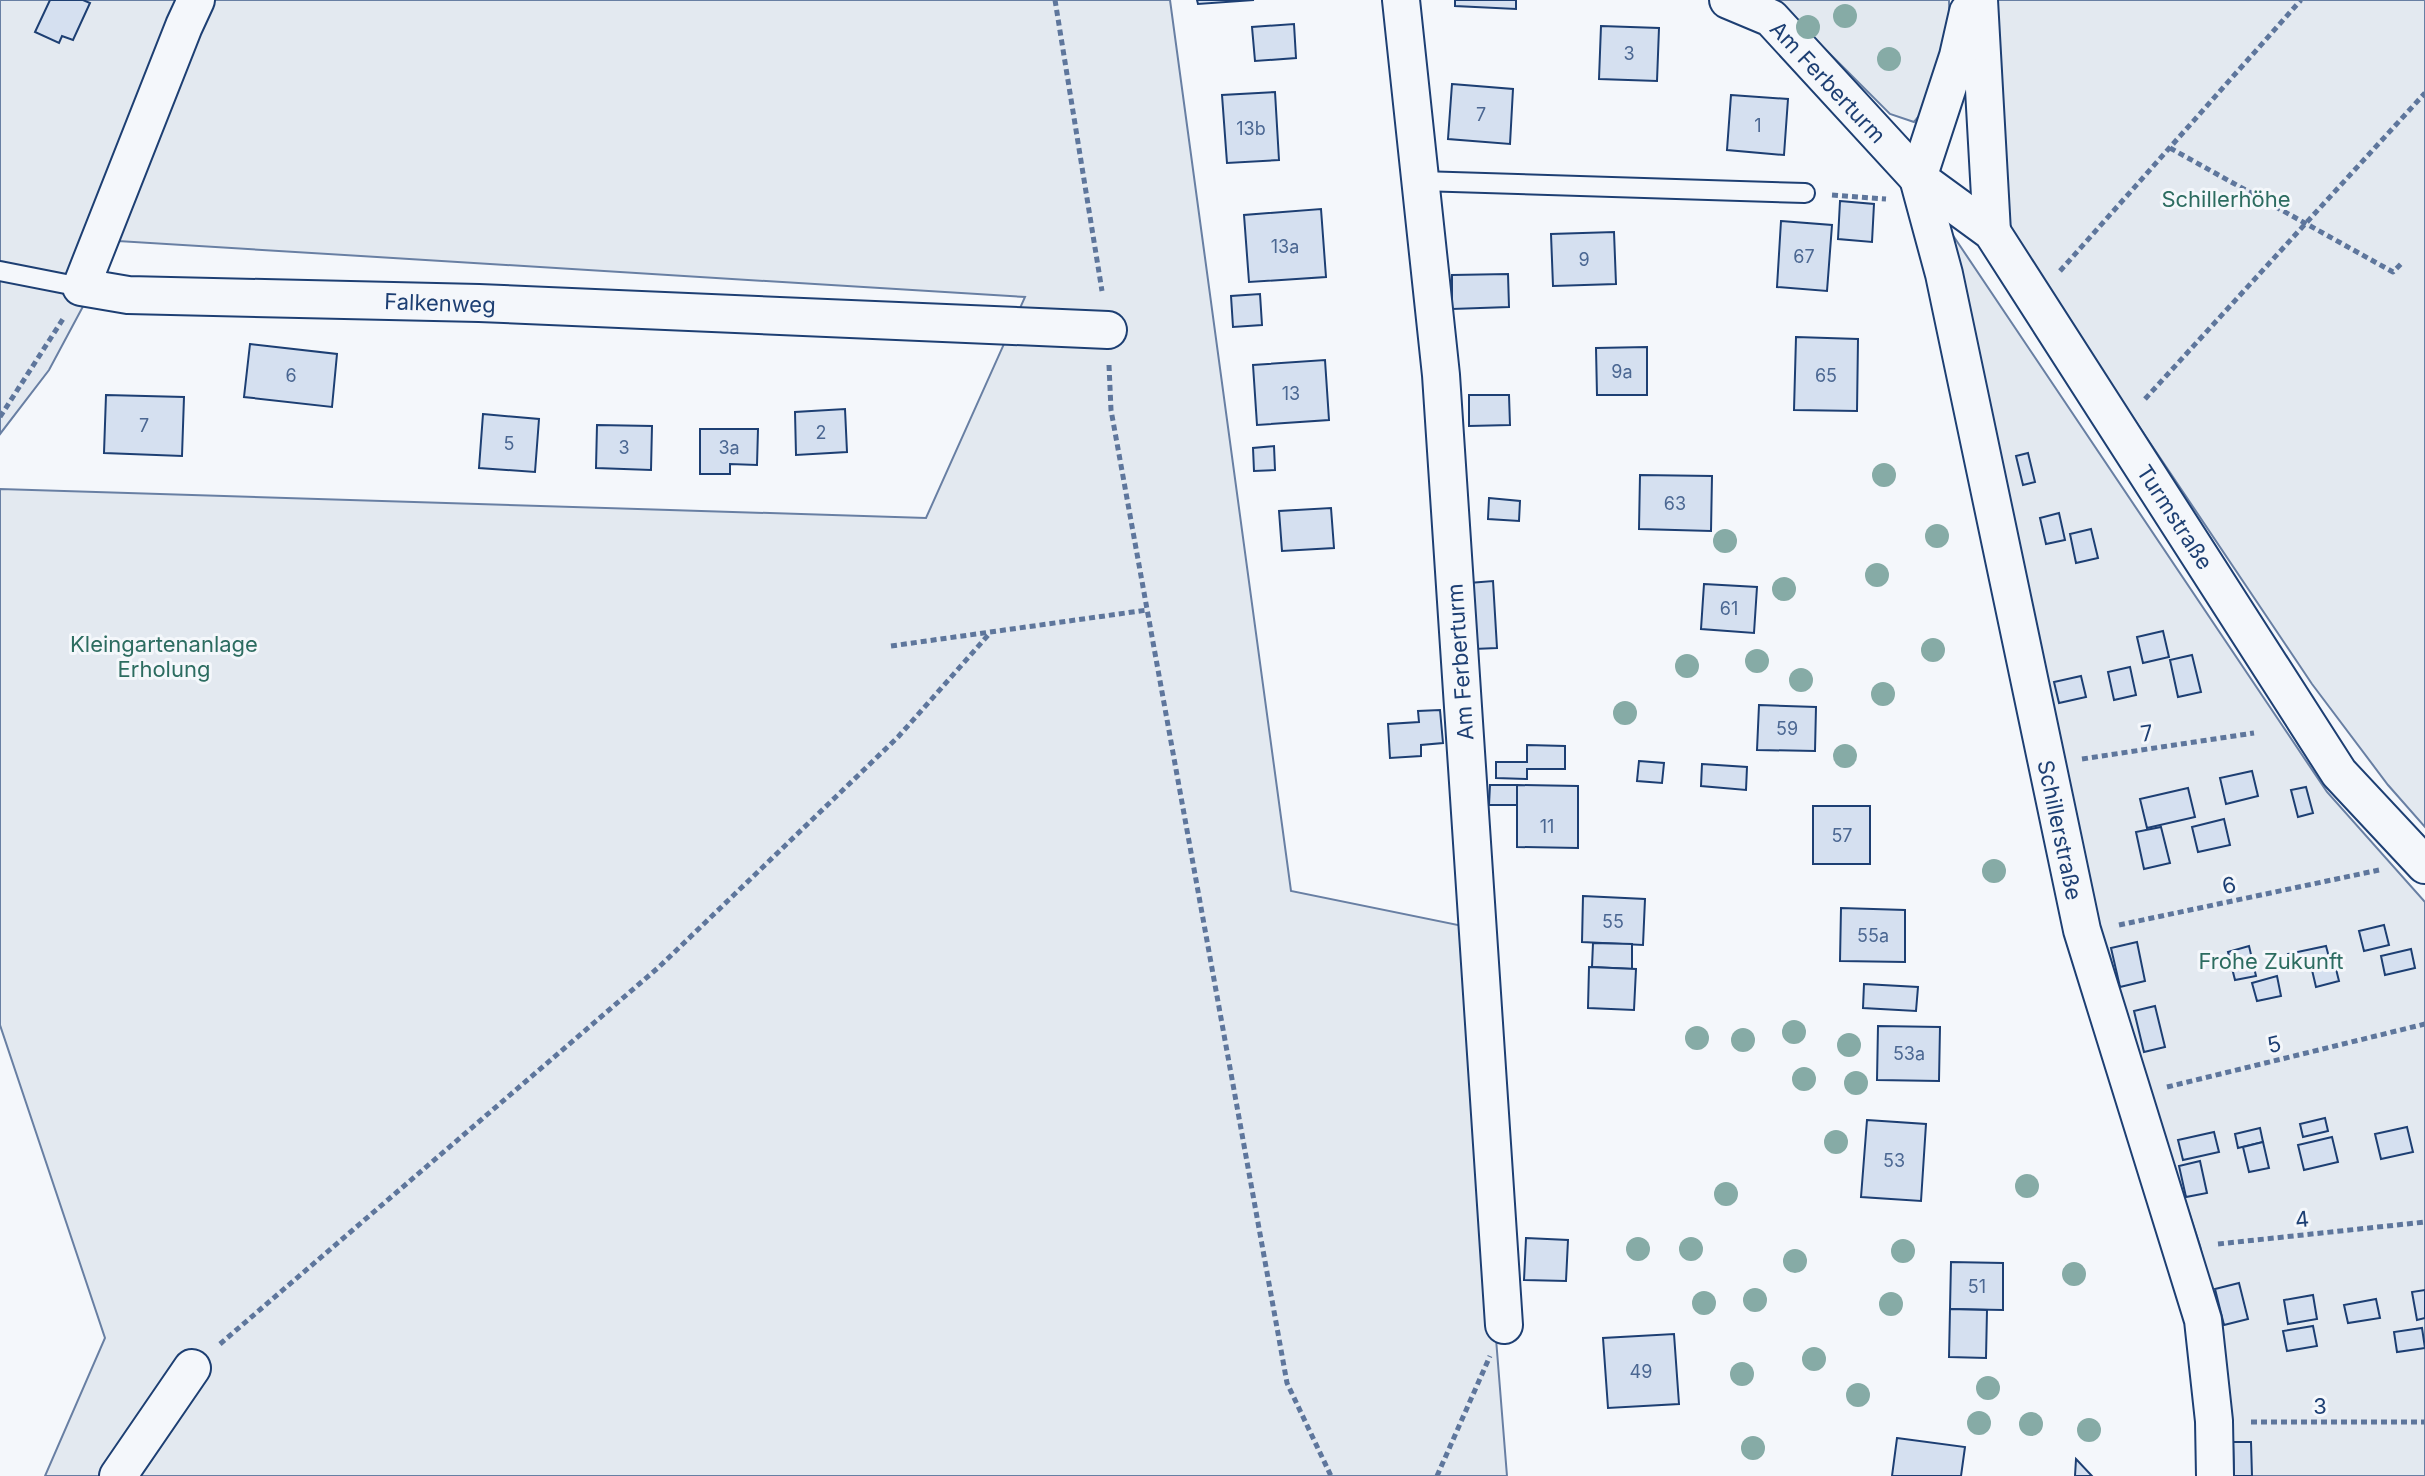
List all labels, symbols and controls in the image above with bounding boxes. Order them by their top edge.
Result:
street label: Am Ferberturm [1765,16,1891,148]
house number: 3 [1623,43,1635,64]
house number: 7 [1476,104,1486,125]
house number: 1 [1754,115,1762,136]
house number: 13b [1236,118,1266,139]
park label: Schillerhöhe [2161,186,2291,212]
house number: 13a [1271,236,1299,257]
house number: 67 [1793,246,1815,267]
house number: 9 [1578,249,1590,270]
street label: Falkenweg [384,288,496,318]
house number: 9a [1611,361,1633,382]
house number: 6 [285,365,297,386]
house number: 65 [1815,365,1837,386]
house number: 13 [1282,383,1300,404]
house number: 7 [139,415,149,436]
house number: 2 [816,422,826,443]
house number: 5 [504,433,514,454]
house number: 3 [618,437,630,458]
house number: 3a [718,437,740,458]
street label: Turmstraße [2132,460,2218,574]
house number: 63 [1664,493,1686,514]
street label: Am Ferberturm [1442,583,1478,741]
house number: 61 [1720,598,1738,619]
park label: Kleingartenanlage Erholung [70,631,258,682]
house number: 59 [1776,718,1798,739]
street label: 7 [2139,719,2155,747]
street label: Schillerstraße [2032,758,2088,902]
house number: 11 [1540,816,1554,837]
house number: 57 [1831,825,1853,846]
street label: 6 [2220,871,2238,899]
house number: 55 [1602,911,1624,932]
house number: 55a [1857,925,1889,946]
park label: Frohe Zukunft [2199,948,2344,974]
street label: 5 [2264,1030,2284,1058]
house number: 53a [1893,1043,1925,1064]
house number: 53 [1883,1150,1905,1171]
street label: 4 [2294,1205,2310,1233]
house number: 51 [1968,1276,1986,1297]
house number: 49 [1630,1361,1652,1382]
street label: 3 [2313,1393,2327,1419]

